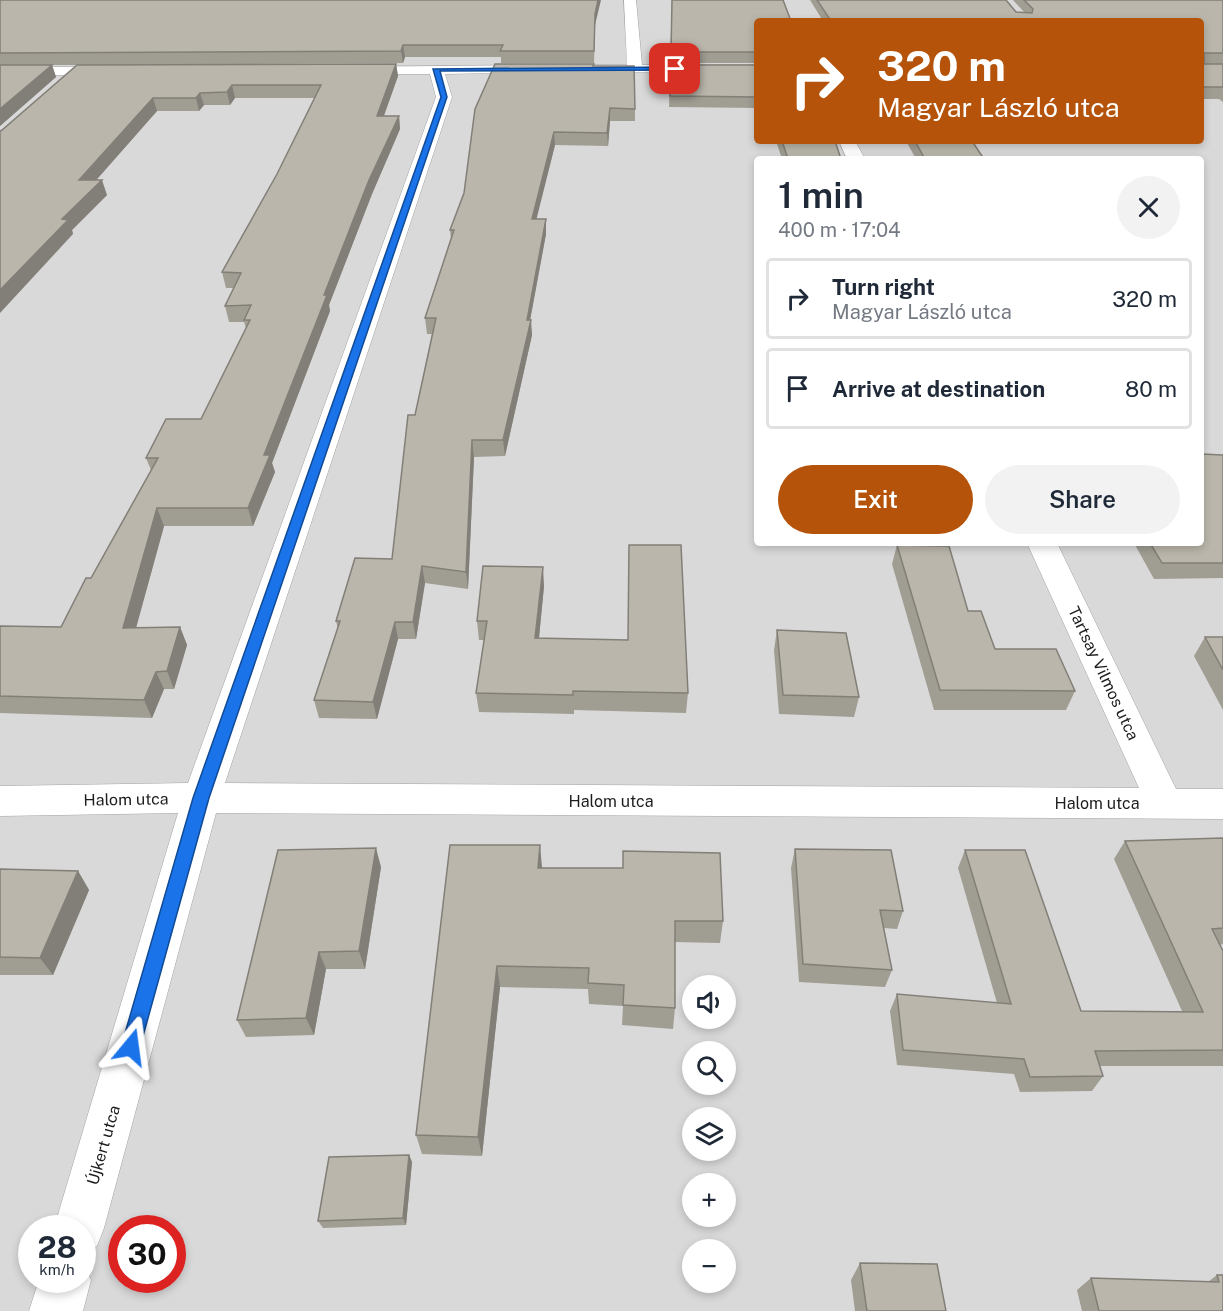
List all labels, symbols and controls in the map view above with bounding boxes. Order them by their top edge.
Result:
text: 320 m [877,41,1006,90]
icon: right [778,42,856,120]
pin [649,43,700,94]
icon: arrive [658,52,691,85]
text: Magyar László utca [877,91,1120,123]
text: 1 min [778,174,864,216]
button: close [1117,176,1180,239]
text: 400 m · 17:04 [778,218,901,242]
text: Turn right [832,274,935,300]
icon: right [781,282,814,315]
text: 320 m [1112,286,1177,312]
text: Magyar László utca [832,300,1012,324]
icon: arrive [781,372,814,405]
text: Arrive at destination [832,376,1045,402]
text: 80 m [1125,376,1177,402]
button: Exit [778,465,973,534]
button: Share [985,465,1180,534]
street label: Tartsay Vilmos utca [1064,603,1143,743]
street label: Halom utca [83,789,169,810]
street label: Halom utca [568,792,654,811]
street label: Halom utca [1054,794,1140,813]
map controls [682,975,736,1293]
button: sound [682,975,736,1029]
position arrow [99,1015,163,1079]
button: search [682,1041,736,1095]
street label: Újkert utca [82,1103,124,1187]
button: layers [682,1107,736,1161]
button: + [682,1173,736,1227]
speed limit sign: 30 [108,1215,186,1293]
text: 28 [37,1229,77,1265]
button: − [682,1239,736,1293]
text: km/h [39,1261,75,1278]

